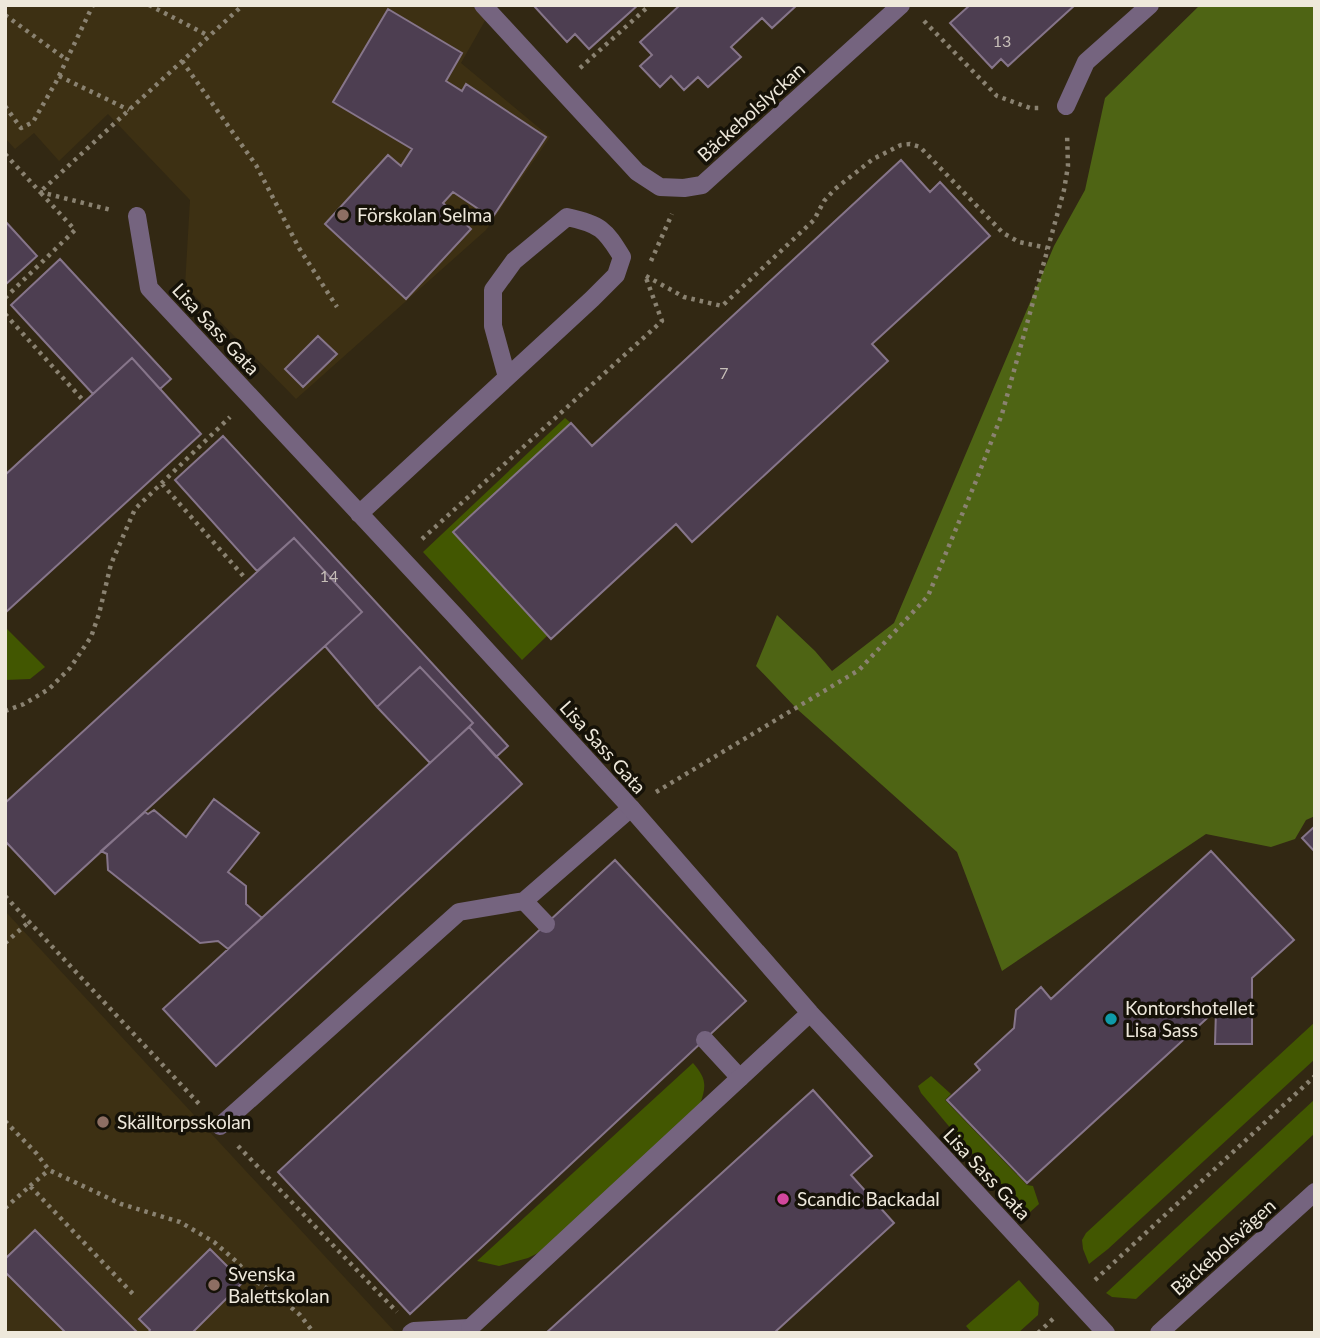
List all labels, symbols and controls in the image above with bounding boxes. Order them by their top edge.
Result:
house number: 13 [993,31,1011,50]
street label: Bäckebolslyckan [692,57,809,166]
place label: Förskolan Selma [357,203,492,226]
marker: Förskolan Selma [335,207,351,223]
street label: Lisa Sass Gata [168,278,265,379]
house number: 7 [719,363,729,382]
house number: 14 [320,566,338,585]
street label: Lisa Sass Gata [556,695,651,798]
place label: Kontorshotellet Lisa Sass [1125,996,1255,1041]
marker: Kontorshotellet Lisa Sass [1103,1011,1119,1027]
place label: Skälltorpsskolan [117,1110,251,1133]
marker: Skälltorpsskolan [95,1114,111,1130]
street label: Lisa Sass Gata [939,1123,1036,1224]
place label: Scandic Backadal [797,1187,940,1210]
marker: Scandic Backadal [775,1191,791,1207]
street label: Bäckebolsvägen [1165,1194,1280,1300]
place label: Svenska Balettskolan [228,1262,330,1307]
marker: Svenska Balettskolan [206,1277,222,1293]

